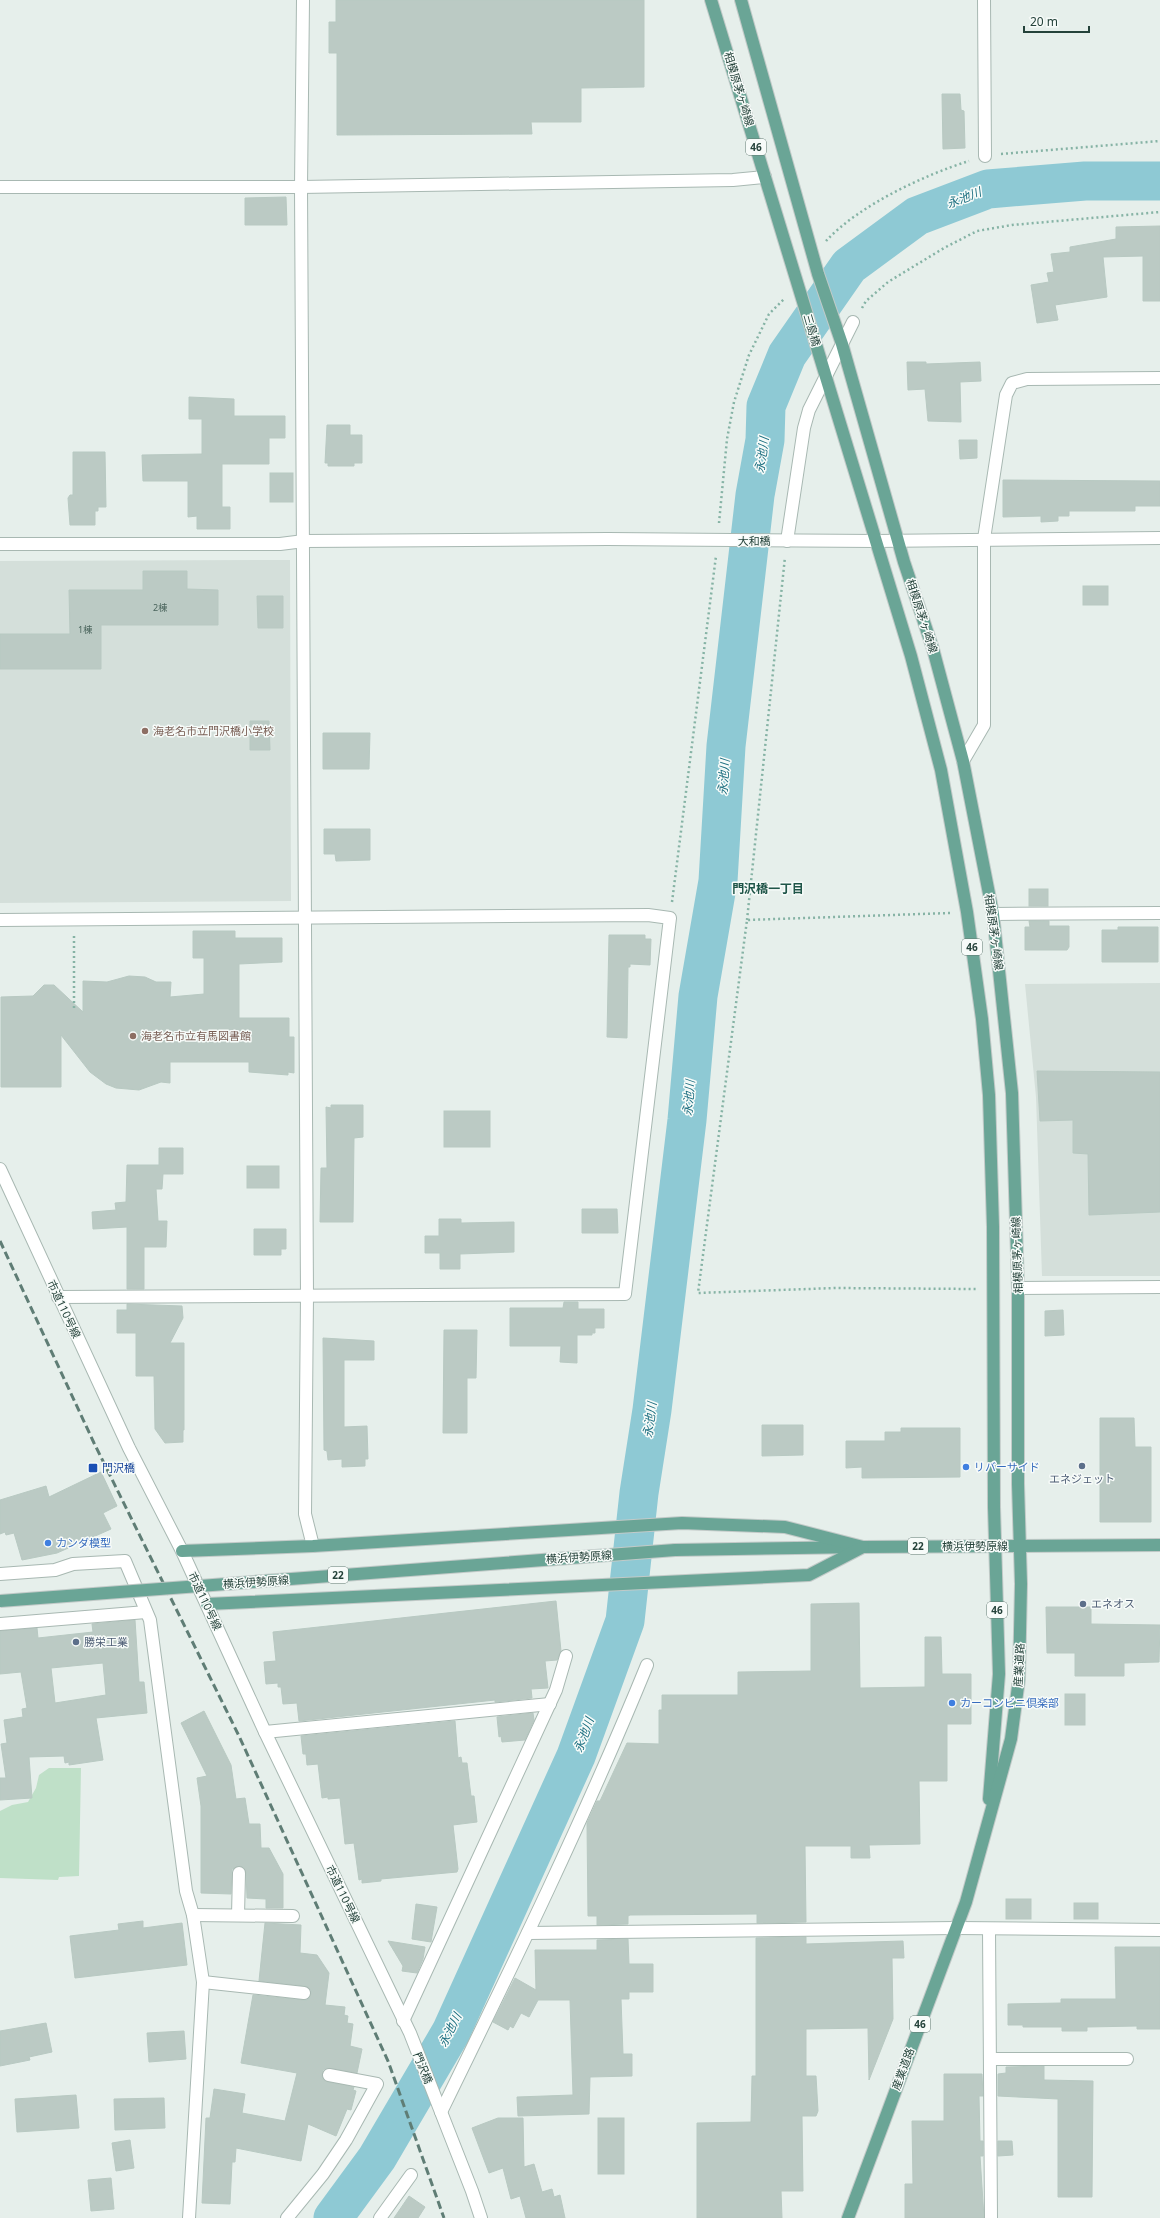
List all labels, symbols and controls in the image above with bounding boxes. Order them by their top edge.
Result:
scale bar [1024,8,1089,34]
text: 20 m [1030,13,1058,30]
street label: 相模原茅ヶ崎線 [721,50,758,128]
road number: 46 [746,139,766,155]
water label: 永池川 [944,182,986,212]
street label: 三島橋 [801,312,824,348]
water label: 永池川 [751,434,773,474]
street label: 大和橋 [738,533,771,548]
street label: 相模原茅ヶ崎線 [903,577,942,655]
house number: 2棟 [153,601,168,614]
house number: 1棟 [78,623,93,636]
place label: 海老名市立門沢橋小学校 [153,723,274,738]
marker: 海老名市立門沢橋小学校 [140,726,150,736]
water label: 永池川 [714,756,733,796]
district label: 門沢橋一丁目 [732,880,804,897]
street label: 相模原茅ヶ崎線 [982,893,1007,971]
road number: 46 [962,939,982,955]
place label: 海老名市立有馬図書館 [141,1028,251,1043]
marker: 海老名市立有馬図書館 [128,1031,138,1041]
water label: 永池川 [678,1077,699,1117]
street label: 相模原茅ヶ崎線 [1008,1216,1025,1294]
street label: 市道110号線 [44,1277,85,1340]
water label: 永池川 [639,1399,660,1439]
place label: リバーサイド [974,1459,1040,1474]
place label: 門沢橋 [102,1460,135,1475]
marker: エネジェット [1077,1461,1087,1471]
marker: 門沢橋 [87,1462,99,1474]
marker: リバーサイド [961,1462,971,1472]
place label: エネジェット [1049,1471,1115,1486]
place label: カンダ模型 [56,1535,111,1550]
marker: カンダ模型 [43,1538,53,1548]
road number: 22 [908,1538,928,1554]
street label: 横浜伊勢原線 [942,1538,1008,1553]
street label: 横浜伊勢原線 [546,1547,612,1566]
road number: 22 [328,1567,348,1583]
street label: 市道110号線 [185,1569,226,1632]
street label: 横浜伊勢原線 [223,1572,289,1591]
place label: エネオス [1091,1596,1135,1611]
marker: エネオス [1078,1599,1088,1609]
road number: 46 [987,1602,1007,1618]
place label: 勝栄工業 [84,1634,128,1649]
marker: 勝栄工業 [71,1637,81,1647]
street label: 産業道路 [1010,1643,1027,1687]
place label: カーコンビニ倶楽部 [960,1695,1059,1710]
marker: カーコンビニ倶楽部 [947,1698,957,1708]
water label: 永池川 [569,1713,598,1755]
street label: 市道110号線 [323,1862,364,1925]
water label: 永池川 [434,2008,466,2050]
road number: 46 [910,2016,930,2032]
street label: 産業道路 [888,2046,917,2092]
street label: 門沢橋 [410,2050,437,2086]

